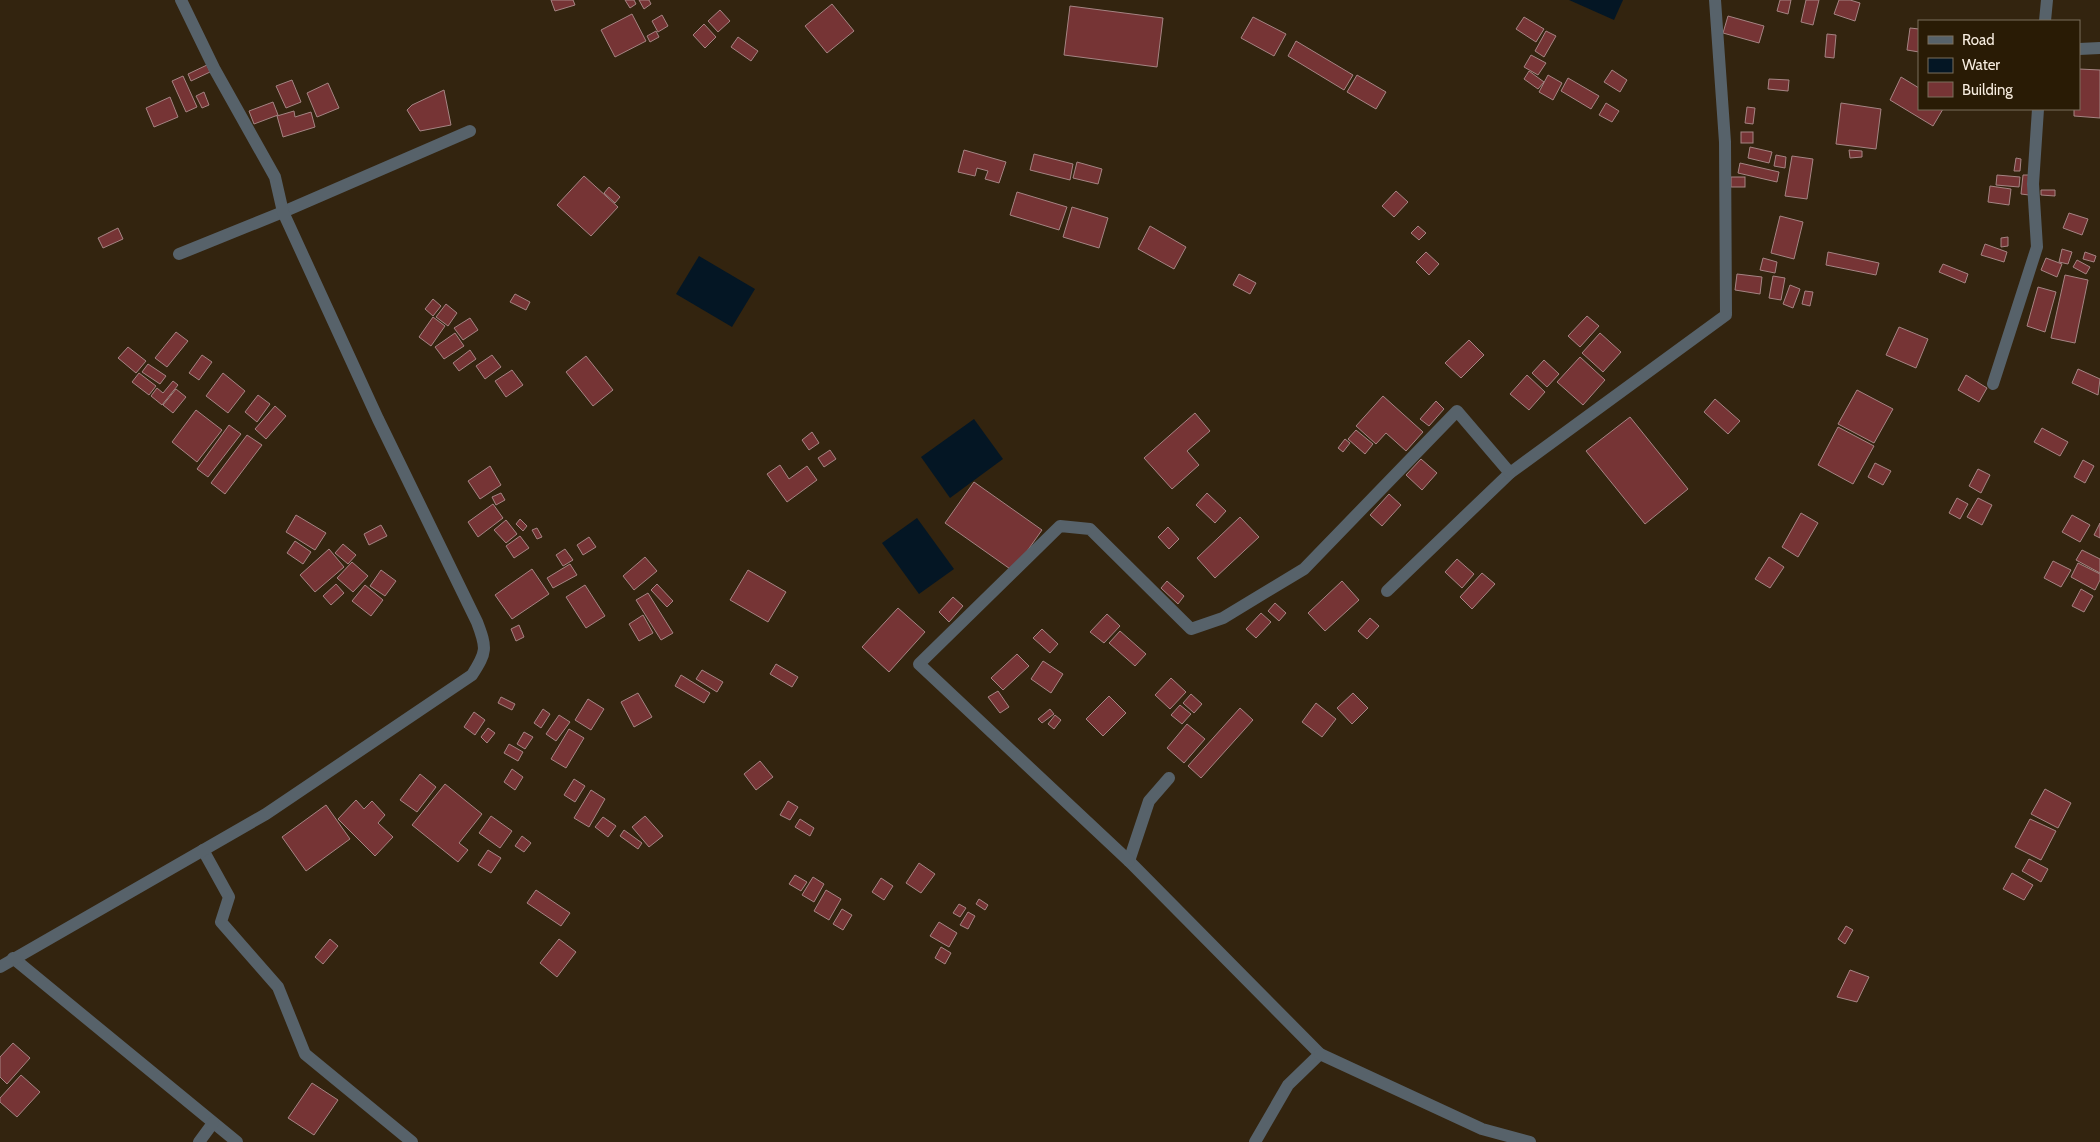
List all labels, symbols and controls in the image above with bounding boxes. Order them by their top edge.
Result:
legend [1918,20,2080,110]
text: Road [1962,31,1995,49]
text: Water [1962,56,2000,74]
text: Building [1962,81,2013,99]

